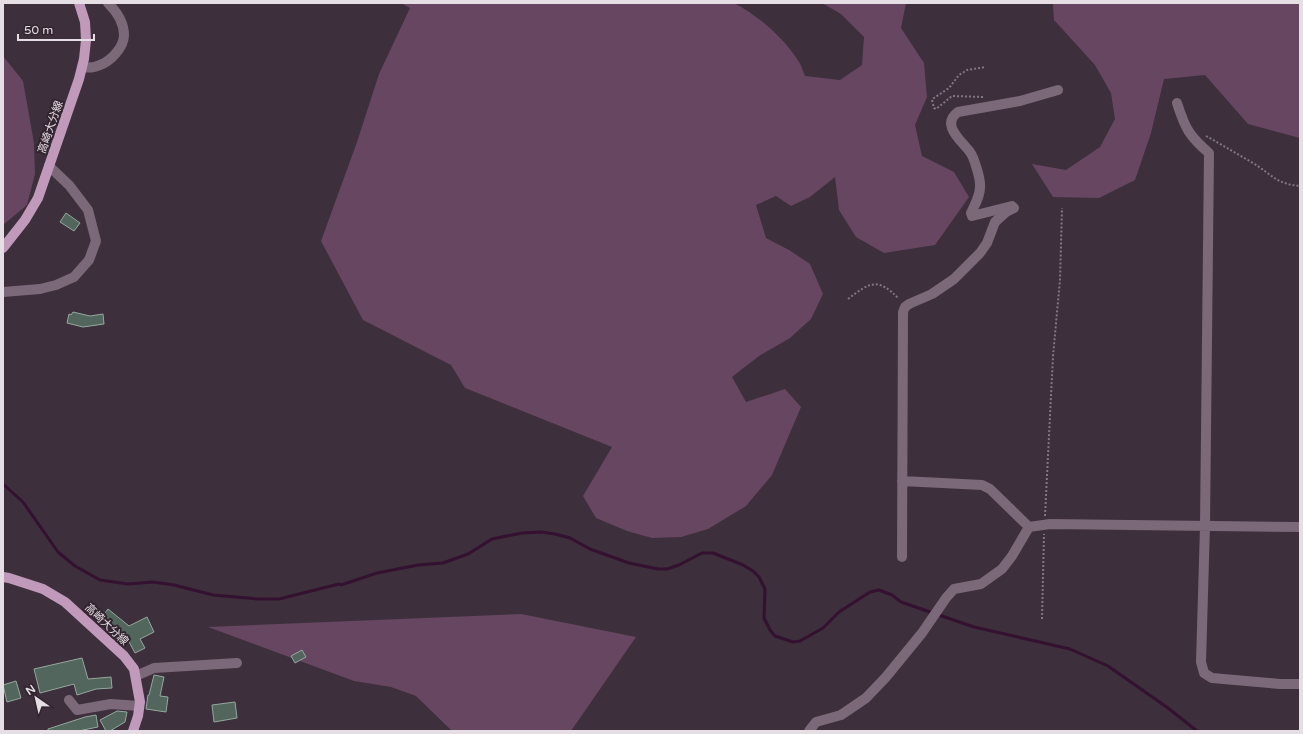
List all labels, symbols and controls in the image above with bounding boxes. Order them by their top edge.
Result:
scale bar [18,16,94,42]
text: 50 m [24,23,53,37]
street label: 高崎大分線 [35,99,66,155]
street label: 高崎大分線 [82,601,131,648]
north arrow [16,678,56,718]
text: N [23,682,38,698]

